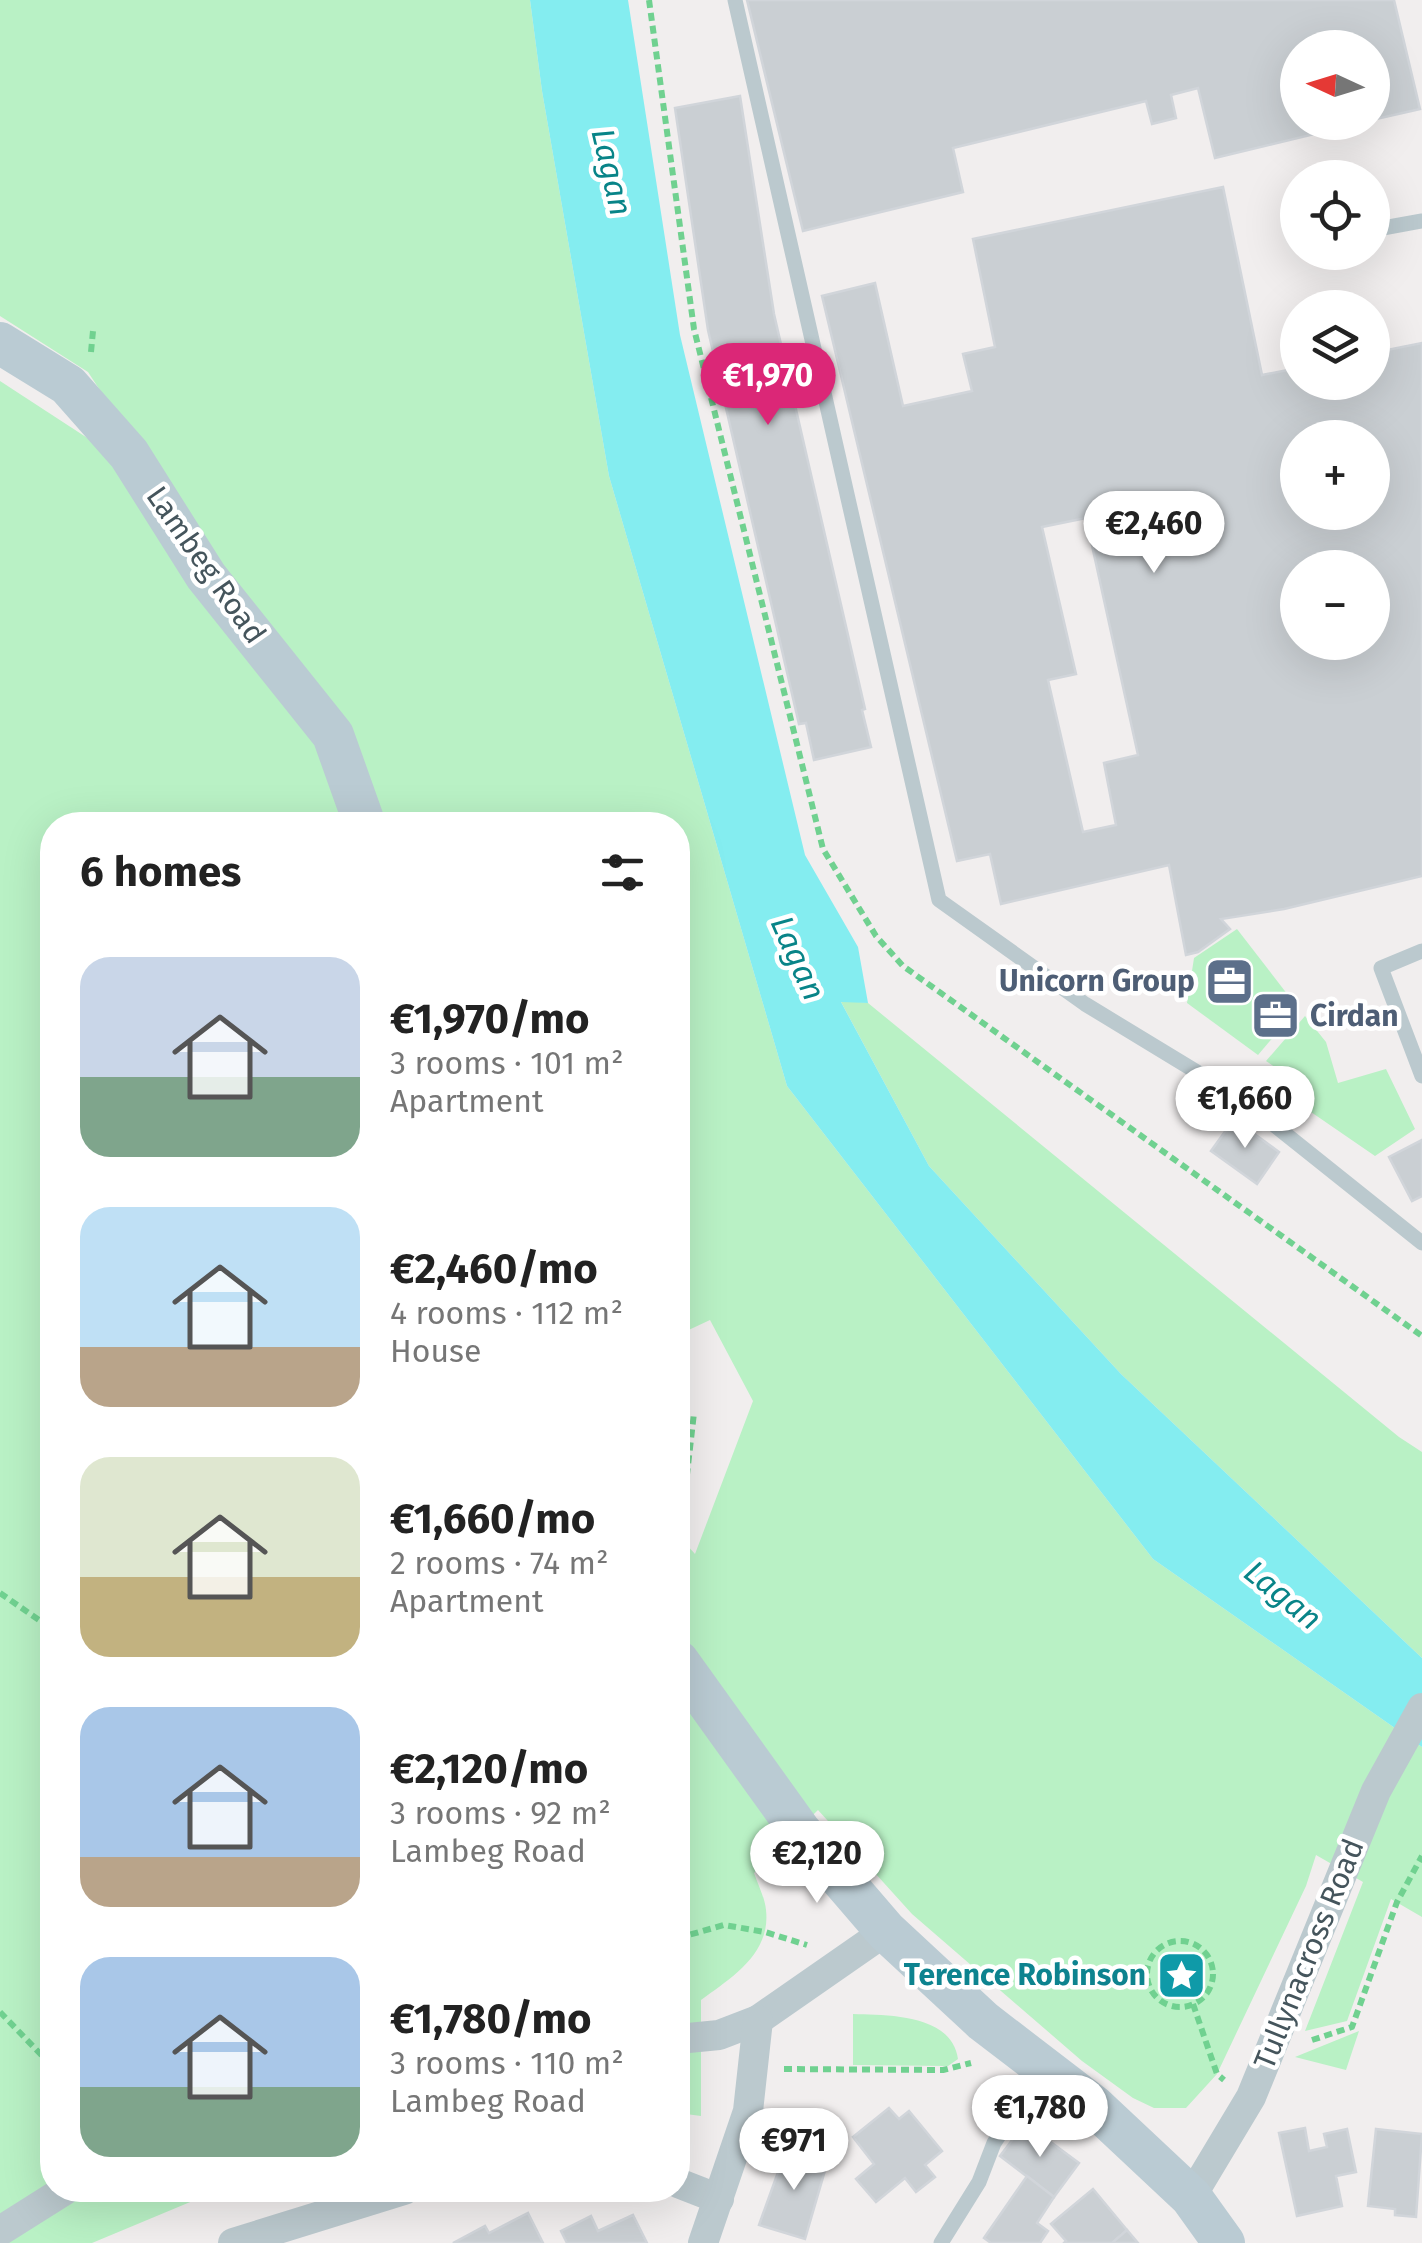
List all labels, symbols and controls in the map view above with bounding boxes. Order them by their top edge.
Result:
north arrow [1280,30,1390,140]
map controls [1280,30,1390,660]
water label: Lagan [584,125,640,219]
button: locate [1280,160,1390,270]
button: layers [1280,290,1390,400]
pin: €1,970 [687,343,849,428]
text: €1,970 [723,356,813,394]
button: + [1280,420,1390,530]
street label: Lambeg Road [139,479,273,651]
pin: €2,460 [1073,491,1235,576]
text: €2,460 [1106,504,1202,542]
button: − [1280,550,1390,660]
icon: filters [595,845,650,900]
text: 6 homes [80,847,241,897]
water label: Lagan [763,910,833,1006]
office icon: Unicorn Group [1204,955,1256,1007]
place label: Unicorn Group [999,963,1195,999]
office icon: Cirdan [1249,990,1301,1042]
text: €1,970/mo [390,994,590,1044]
icon: home [160,997,280,1117]
place label: Cirdan [1310,998,1399,1034]
text: 3 rooms · 101 m² [390,1044,624,1082]
pin: €1,660 [1164,1066,1326,1151]
text: €1,660 [1198,1079,1292,1117]
text: Apartment [390,1082,544,1120]
text: €2,460/mo [390,1244,598,1294]
icon: home [160,1247,280,1367]
text: 4 rooms · 112 m² [390,1294,623,1332]
text: House [390,1332,481,1370]
text: €1,660/mo [390,1494,595,1544]
icon: home [160,1497,280,1617]
text: 2 rooms · 74 m² [390,1544,609,1582]
water label: Lagan [1237,1552,1329,1638]
text: Apartment [390,1582,544,1620]
text: €2,120/mo [390,1744,588,1794]
icon: home [160,1747,280,1867]
text: 3 rooms · 92 m² [390,1794,611,1832]
pin: €2,120 [736,1821,898,1906]
text: Lambeg Road [390,1832,586,1870]
text: €2,120 [772,1834,862,1872]
street label: Tullynacross Road [1246,1834,1372,2074]
place icon: Terence Robinson [1155,1949,1207,2001]
place label: Terence Robinson [904,1957,1146,1993]
text: €1,780/mo [390,1994,592,2044]
icon: home [160,1997,280,2117]
text: 3 rooms · 110 m² [390,2044,624,2082]
pin: €1,780 [959,2075,1121,2160]
text: Lambeg Road [390,2082,586,2120]
text: €1,780 [994,2088,1086,2126]
pin: €971 [735,2108,853,2193]
text: €971 [761,2121,827,2159]

